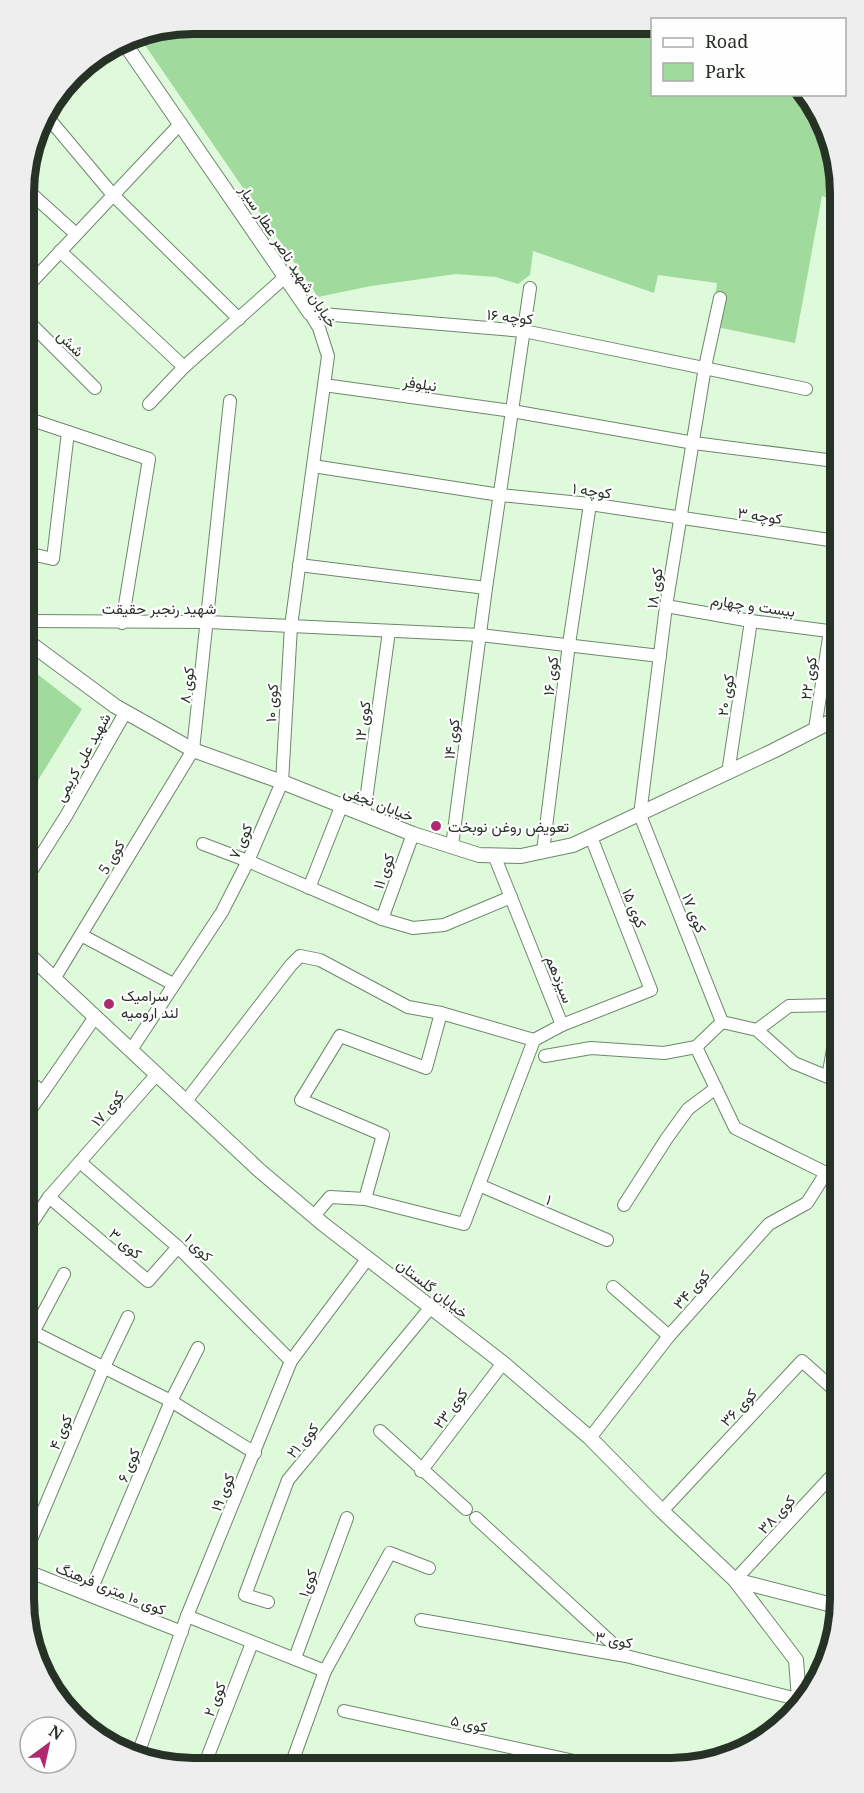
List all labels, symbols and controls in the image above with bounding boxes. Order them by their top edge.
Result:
legend [651,18,846,96]
text: Road [705,29,748,53]
text: Park [705,59,745,83]
street label: خیابان شهید ناصر عطار سیار [235,180,343,331]
street label: کوچه ۱۶ [486,304,535,329]
street label: شش [52,325,89,362]
street label: نیلوفر [401,371,438,395]
street label: کوچه ۱ [571,477,613,504]
street label: کوچه ۳ [736,502,784,529]
street label: کوی ۱۸ [641,566,668,610]
street label: بیست و چهارم [709,589,797,622]
street label: شهید رنجبر حقیقت [102,598,216,618]
street label: کوی ۱۶ [538,655,563,697]
street label: کوی ۲۲ [795,655,822,701]
street label: کوی ۸ [174,665,199,705]
street label: کوی ۲۰ [712,672,739,717]
street label: کوی ۱۰ [260,683,283,723]
street label: کوی ۱۲ [349,699,376,742]
street label: شهید علی کریمی [49,709,116,805]
street label: کوی ۱۴ [438,717,465,761]
street label: خیابان نجفی [341,780,417,826]
place label: تعویض روغن نوبخت [448,816,570,837]
marker: تعویض روغن نوبخت [429,819,443,833]
street label: کوی ۷ [223,820,258,862]
street label: کوی 5 [93,836,130,878]
street label: کوی ۱۱ [367,850,400,892]
street label: کوی ۱۵ [617,885,652,931]
street label: کوی ۱۷ [677,890,712,936]
street label: سیزدهم [541,952,579,1006]
place label: سرامیک لند ارومیه [121,985,179,1022]
marker: سرامیک لند ارومیه [102,997,116,1011]
street label: کوی ۱۷ [86,1086,129,1131]
street label: ۱ [543,1189,555,1209]
street label: کوی ۳ [105,1223,147,1264]
street label: کوی ۱ [180,1229,218,1266]
street label: خیابان گلستان [393,1254,473,1322]
street label: کوی ۳۴ [668,1265,715,1314]
street label: کوی ۳۶ [715,1383,762,1431]
street label: کوی ۲۳ [428,1384,473,1433]
street label: کوی ۴ [44,1411,77,1453]
street label: کوی ۲۱ [281,1418,323,1462]
street label: کوی ۶ [112,1445,145,1485]
street label: کوی ۱۹ [205,1470,240,1514]
street label: کوی ۳۸ [753,1490,800,1539]
street label: کوی ۱۰ متری فرهنگ [53,1557,169,1620]
street label: کوی۱ [293,1566,322,1600]
street label: کوی ۳ [593,1626,635,1653]
street label: کوی ۲ [198,1678,231,1720]
street label: کوی ۵ [449,1709,489,1738]
north arrow [18,1715,78,1775]
text: N [45,1720,68,1745]

